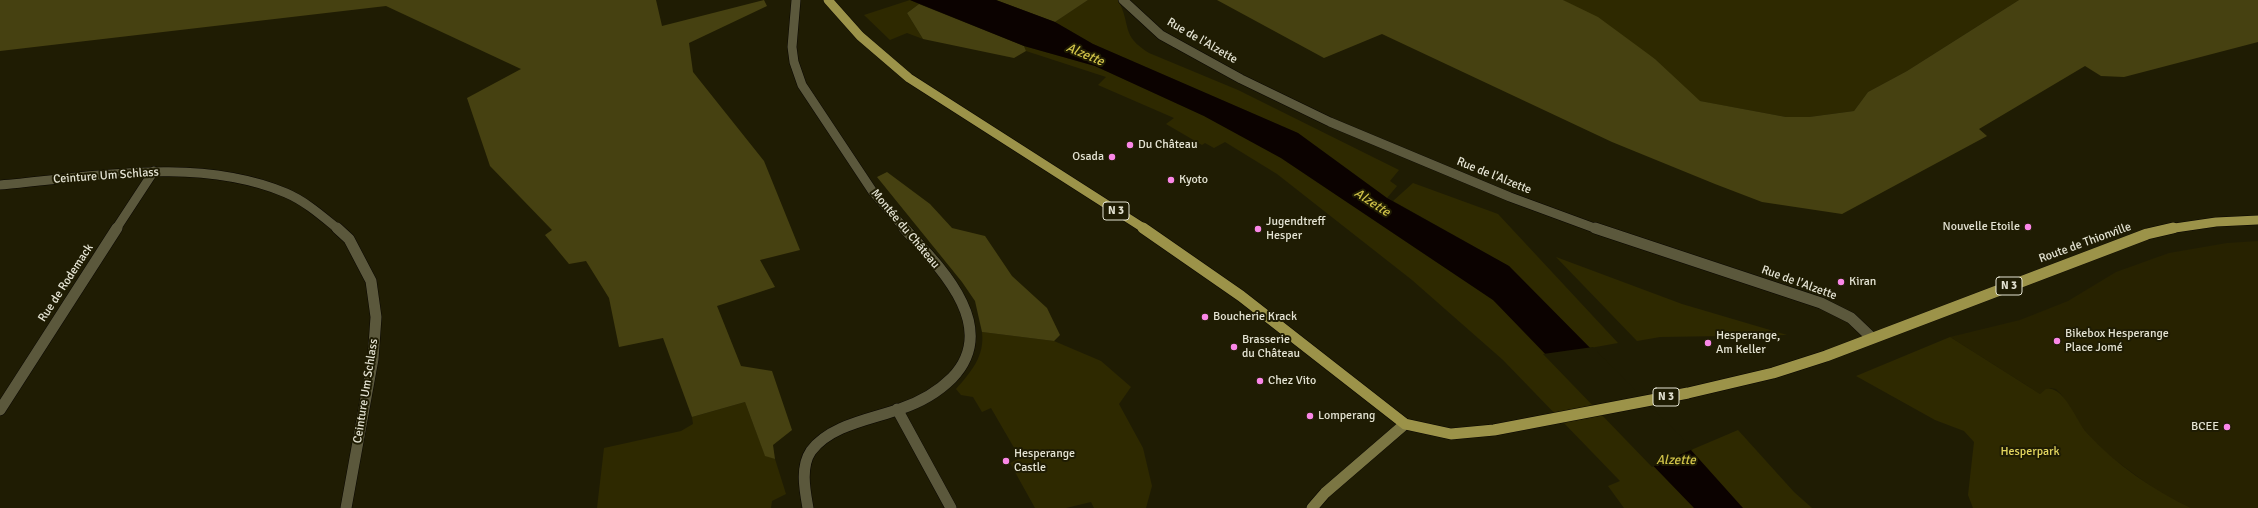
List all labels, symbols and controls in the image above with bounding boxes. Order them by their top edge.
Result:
street label: Rue de l'Alzette [1164,15,1240,67]
water label: Alzette [1064,40,1106,70]
place label: Du Château [1138,138,1197,152]
marker: Du Château [1125,140,1135,150]
place label: Osada [1072,150,1104,164]
marker: Osada [1107,152,1117,162]
street label: Rue de l'Alzette [1455,154,1533,198]
street label: Ceinture Um Schlass [53,165,159,187]
place label: Kyoto [1179,173,1208,187]
marker: Kyoto [1166,175,1176,185]
street label: Montée du Château [868,186,942,272]
water label: Alzette [1351,186,1393,220]
road number: N 3 [1103,202,1129,220]
place label: Jugendtreff Hesper [1266,215,1325,243]
place label: Nouvelle Etoile [1943,220,2020,234]
street label: Route de Thionville [2037,220,2133,266]
marker: Nouvelle Etoile [2023,222,2033,232]
marker: Jugendtreff Hesper [1253,224,1263,234]
street label: Rue de Rodemack [35,241,97,325]
street label: Rue de l'Alzette [1759,263,1839,303]
place label: Kiran [1849,275,1876,289]
marker: Kiran [1836,277,1846,287]
road number: N 3 [1996,277,2022,295]
place label: Boucherie Krack [1213,310,1297,324]
marker: Boucherie Krack [1200,312,1210,322]
place label: Bikebox Hesperange Place Jomé [2065,327,2169,355]
place label: Hesperange, Am Keller [1716,329,1780,357]
place label: Brasserie du Château [1242,333,1300,361]
marker: Bikebox Hesperange Place Jomé [2052,336,2062,346]
street label: Ceinture Um Schlass [351,338,381,444]
marker: Hesperange, Am Keller [1703,338,1713,348]
marker: Brasserie du Château [1229,342,1239,352]
place label: Chez Vito [1268,374,1316,388]
marker: Chez Vito [1255,376,1265,386]
road number: N 3 [1653,388,1679,406]
place label: Lomperang [1318,409,1375,423]
marker: Lomperang [1305,411,1315,421]
place label: BCEE [2191,420,2219,434]
marker: BCEE [2222,422,2232,432]
park label: Hesperpark [2000,445,2060,459]
place label: Hesperange Castle [1014,447,1075,475]
water label: Alzette [1656,453,1696,469]
marker: Hesperange Castle [1001,456,1011,466]

